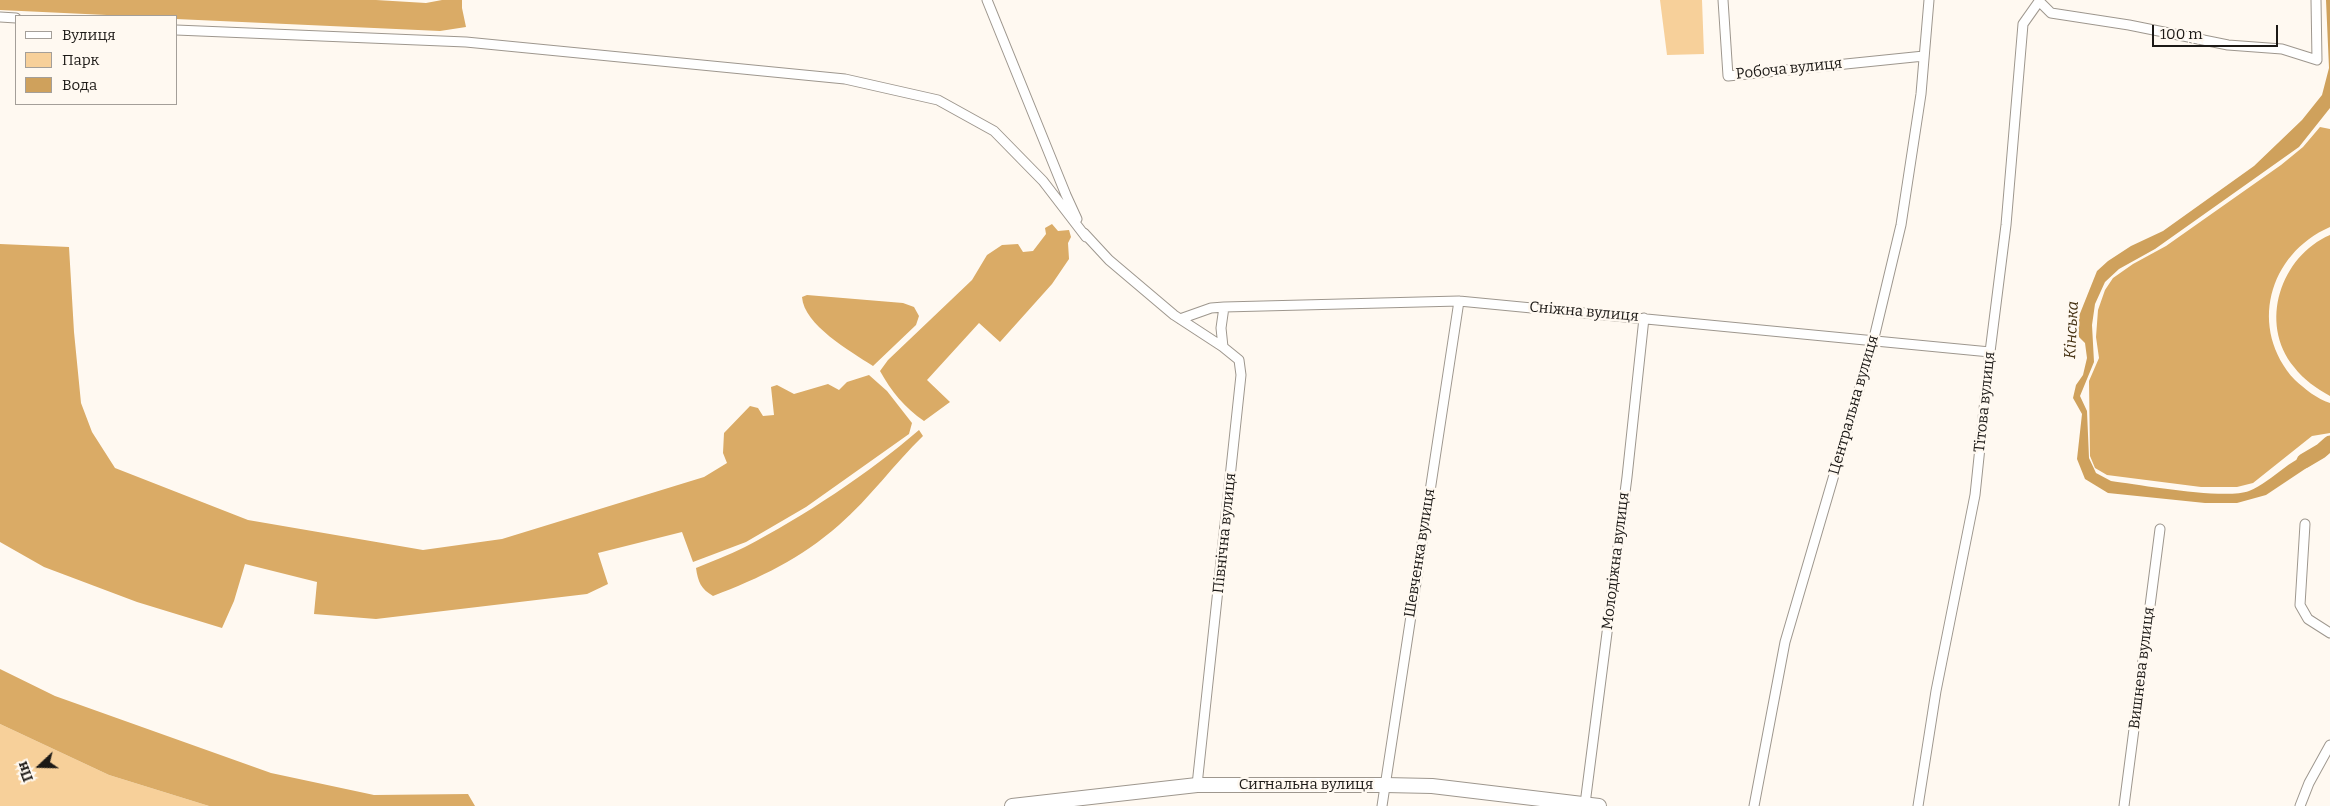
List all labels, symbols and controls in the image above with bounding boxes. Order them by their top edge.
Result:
legend [15,15,178,105]
scale bar [2155,15,2281,47]
text: 100 m [2160,25,2203,43]
text: Вулиця [62,26,116,44]
text: Парк [62,51,99,69]
street label: Робоча вулиця [1735,54,1843,84]
text: Вода [62,76,97,94]
street label: Сніжна вулиця [1529,298,1639,326]
water label: Кінська [2061,301,2083,359]
street label: Центральна вулиця [1825,333,1883,477]
street label: Тітова вулиця [1971,351,1999,453]
street label: Північна вулиця [1210,472,1240,594]
street label: Шевченка вулиця [1401,487,1439,619]
street label: Молодіжна вулиця [1599,491,1633,631]
street label: Вишнева вулиця [2126,606,2158,730]
north arrow [15,741,65,791]
text: Пн [14,759,37,784]
street label: Сигнальна вулиця [1239,776,1373,794]

